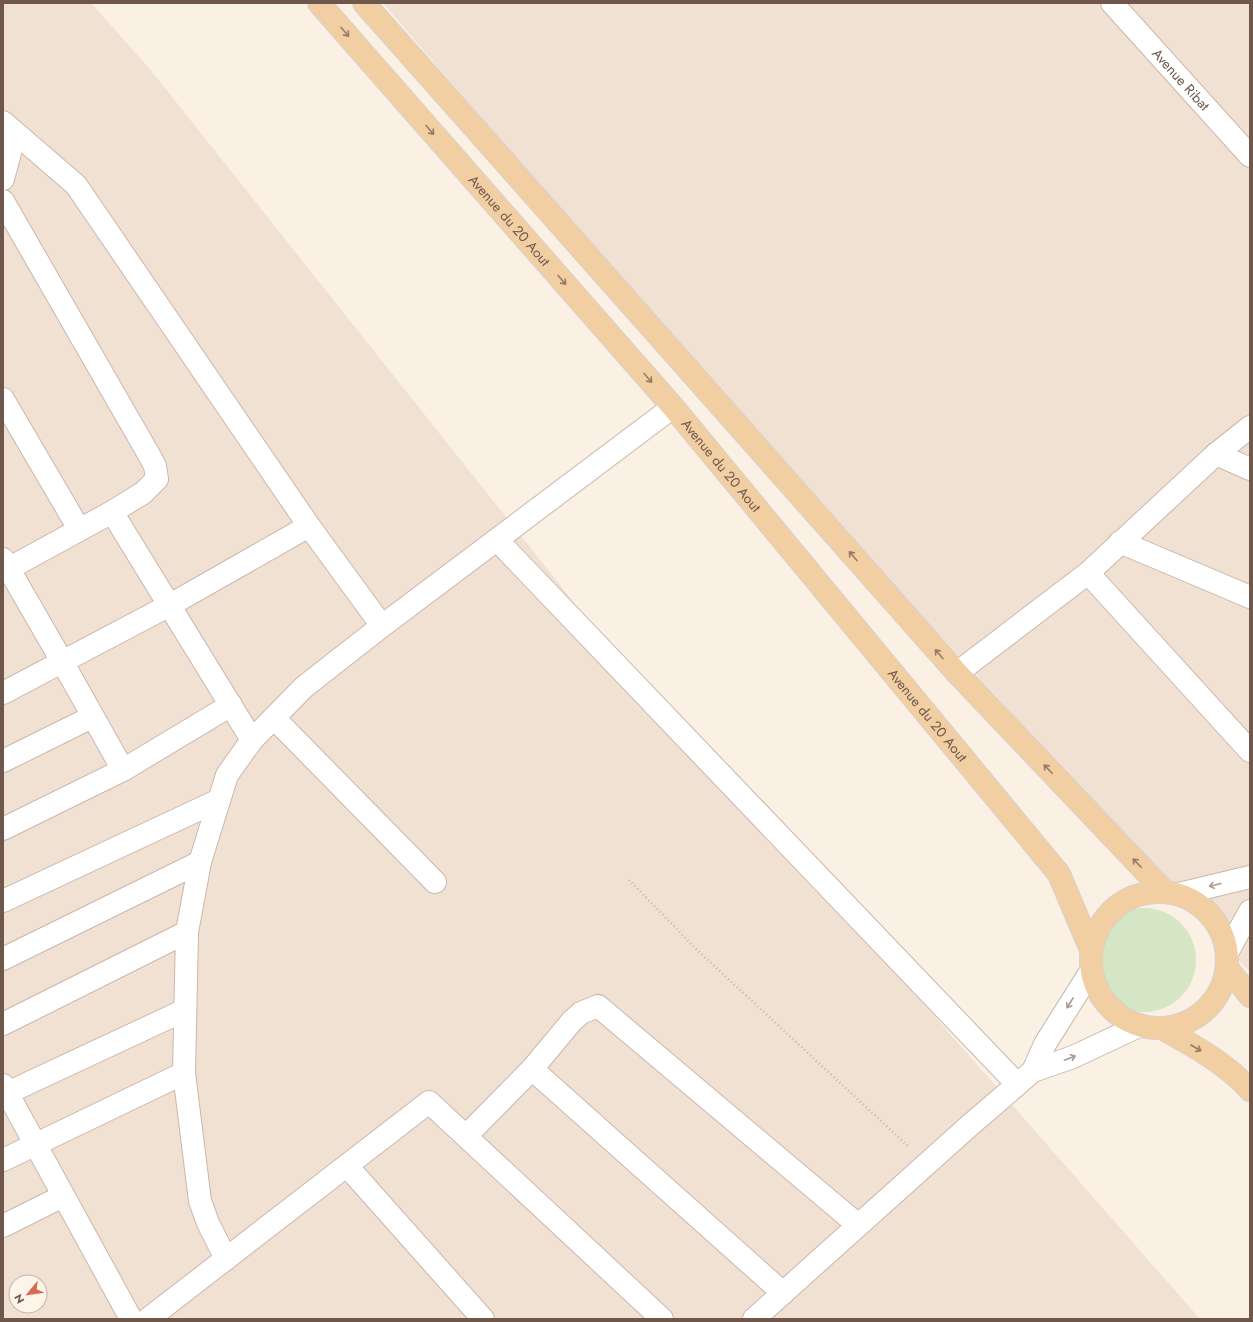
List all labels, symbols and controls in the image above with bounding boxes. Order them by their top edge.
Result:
one-way arrow [340,27,349,38]
street label: Avenue Ribat [1148,44,1215,115]
one-way arrow [426,125,435,135]
street label: Avenue du 20 Aout [464,170,555,271]
one-way arrow [558,275,567,286]
one-way arrow [643,373,653,383]
street label: Avenue du 20 Aout [677,415,766,517]
one-way arrow [849,551,858,562]
one-way arrow [935,649,944,659]
street label: Avenue du 20 Aout [883,664,973,767]
one-way arrow [1043,764,1052,774]
one-way arrow [1132,858,1142,868]
one-way arrow [1208,882,1221,890]
one-way arrow [1066,998,1075,1009]
one-way arrow [1190,1044,1202,1052]
one-way arrow [1064,1054,1076,1062]
north arrow [8,1274,48,1314]
text: N [10,1291,28,1307]

